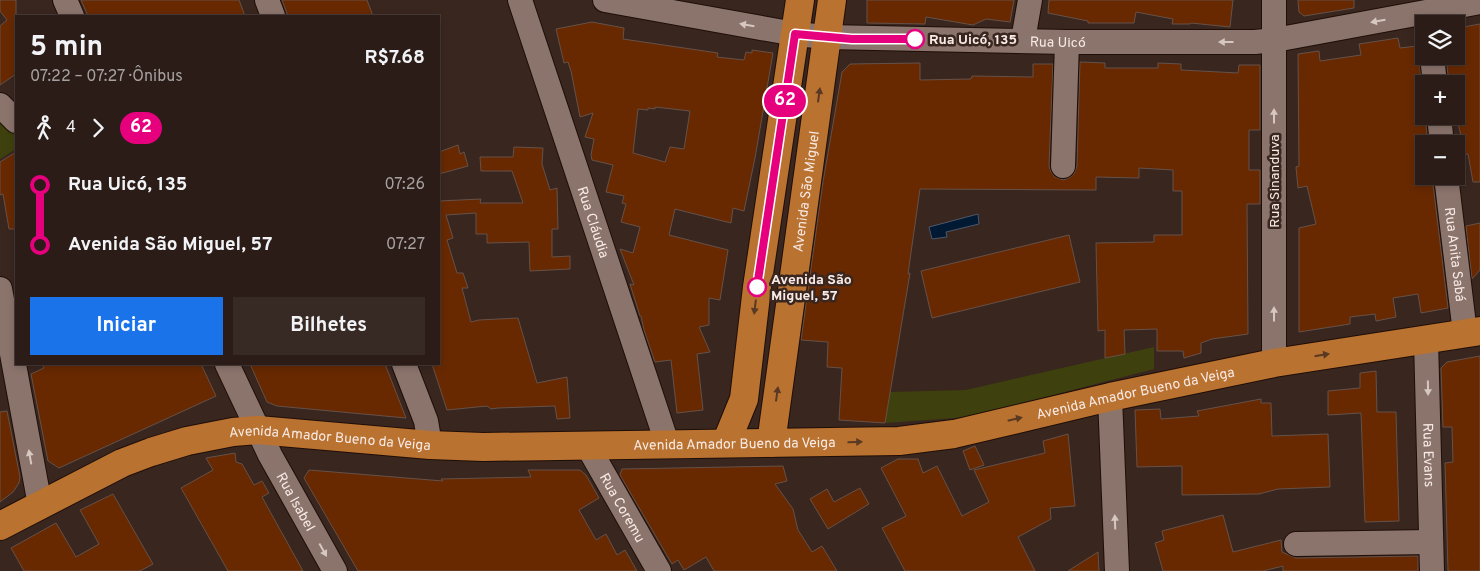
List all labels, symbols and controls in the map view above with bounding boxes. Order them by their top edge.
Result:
map controls [1415,15,1465,185]
button: layers [1415,15,1465,65]
one-way arrow [1370,18,1386,26]
one-way arrow [738,20,754,28]
marker: Rua Uicó, 135 [905,29,925,49]
text: 5 min [30,30,103,66]
place label: Rua Uicó, 135 [929,32,1017,49]
street label: Rua Uicó [1030,34,1086,52]
one-way arrow [1218,38,1234,46]
text: R$7.68 [364,46,425,70]
text: 07:22 – 07:27 · Ônibus [30,67,183,87]
button: + [1415,75,1465,125]
line badge: 62 [762,85,808,117]
one-way arrow [815,87,823,103]
text: 62 [774,89,796,112]
one-way arrow [1271,108,1279,124]
icon: walk [30,114,58,142]
icon: forward [84,114,112,142]
text: 62 [130,116,152,139]
text: 4 [66,118,76,138]
street label: Avenida São Miguel [790,130,824,253]
street label: Rua Sinanduva [1267,134,1284,228]
button: − [1415,135,1465,185]
text: Rua Uicó, 135 [68,173,187,197]
text: 07:26 [385,175,425,195]
street label: Rua Cláudia [572,185,612,261]
street label: Rua Anita Sabá [1440,206,1468,303]
text: Avenida São Miguel, 57 [68,233,272,257]
text: 07:27 [386,235,425,255]
place label: Avenida São Miguel, 57 [771,272,852,305]
marker: Avenida São Miguel, 57 [747,277,767,297]
button: Iniciar [30,297,223,355]
button: Bilhetes [233,297,425,355]
one-way arrow [751,299,759,315]
one-way arrow [1270,306,1278,322]
one-way arrow [1314,351,1330,359]
street label: Avenida Amador Bueno da Veiga [1035,364,1236,424]
one-way arrow [1424,380,1432,396]
one-way arrow [773,386,781,402]
one-way arrow [1008,415,1023,423]
street label: Avenida Amador Bueno da Veiga [228,423,431,455]
street label: Rua Evans [1418,423,1437,487]
street label: Avenida Amador Bueno da Veiga [633,435,836,455]
one-way arrow [847,437,863,445]
one-way arrow [26,449,34,465]
street label: Rua Isabel [272,470,318,535]
street label: Rua Coremu [595,471,648,546]
one-way arrow [1111,514,1119,530]
one-way arrow [319,543,328,556]

